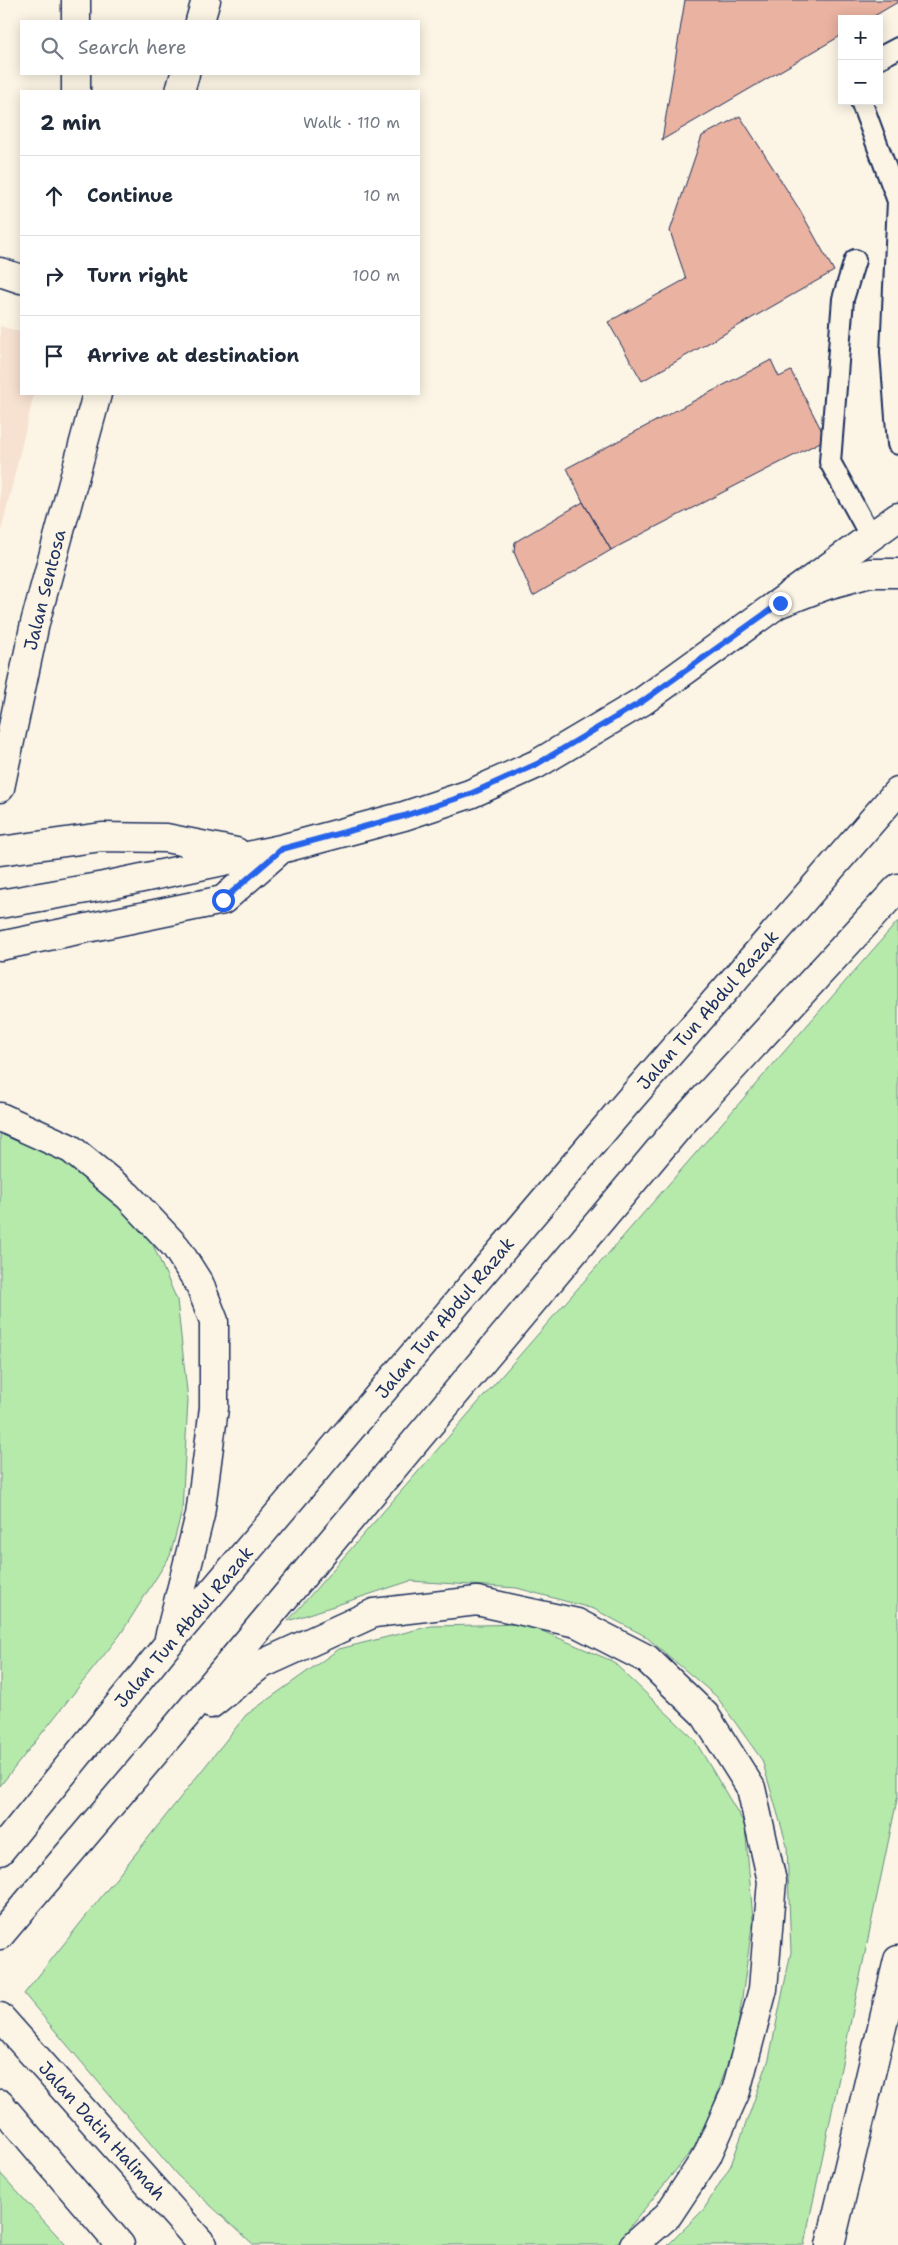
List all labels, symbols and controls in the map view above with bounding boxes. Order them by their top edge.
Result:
map controls [838,15,883,105]
button: + [838,15,883,60]
search box [20,20,420,75]
icon: search [38,34,66,62]
text: Search here [78,35,187,60]
button: − [838,60,883,105]
text: 2 min [40,109,101,137]
text: Walk · 110 m [303,112,400,133]
icon: ahead [40,182,68,210]
text: Continue [87,183,173,208]
text: 10 m [363,185,400,206]
icon: right [40,262,68,290]
text: Turn right [87,263,188,288]
text: 100 m [352,265,400,286]
icon: arrive [40,342,68,370]
text: Arrive at destination [87,343,299,368]
street label: Jalan Sentosa [18,527,72,653]
route end [769,592,792,615]
route start [212,889,235,912]
street label: Jalan Tun Abdul Razak [632,925,784,1095]
street label: Jalan Tun Abdul Razak [370,1232,520,1404]
street label: Jalan Tun Abdul Razak [109,1541,259,1713]
street label: Jalan Datin Halimah [33,2056,171,2206]

